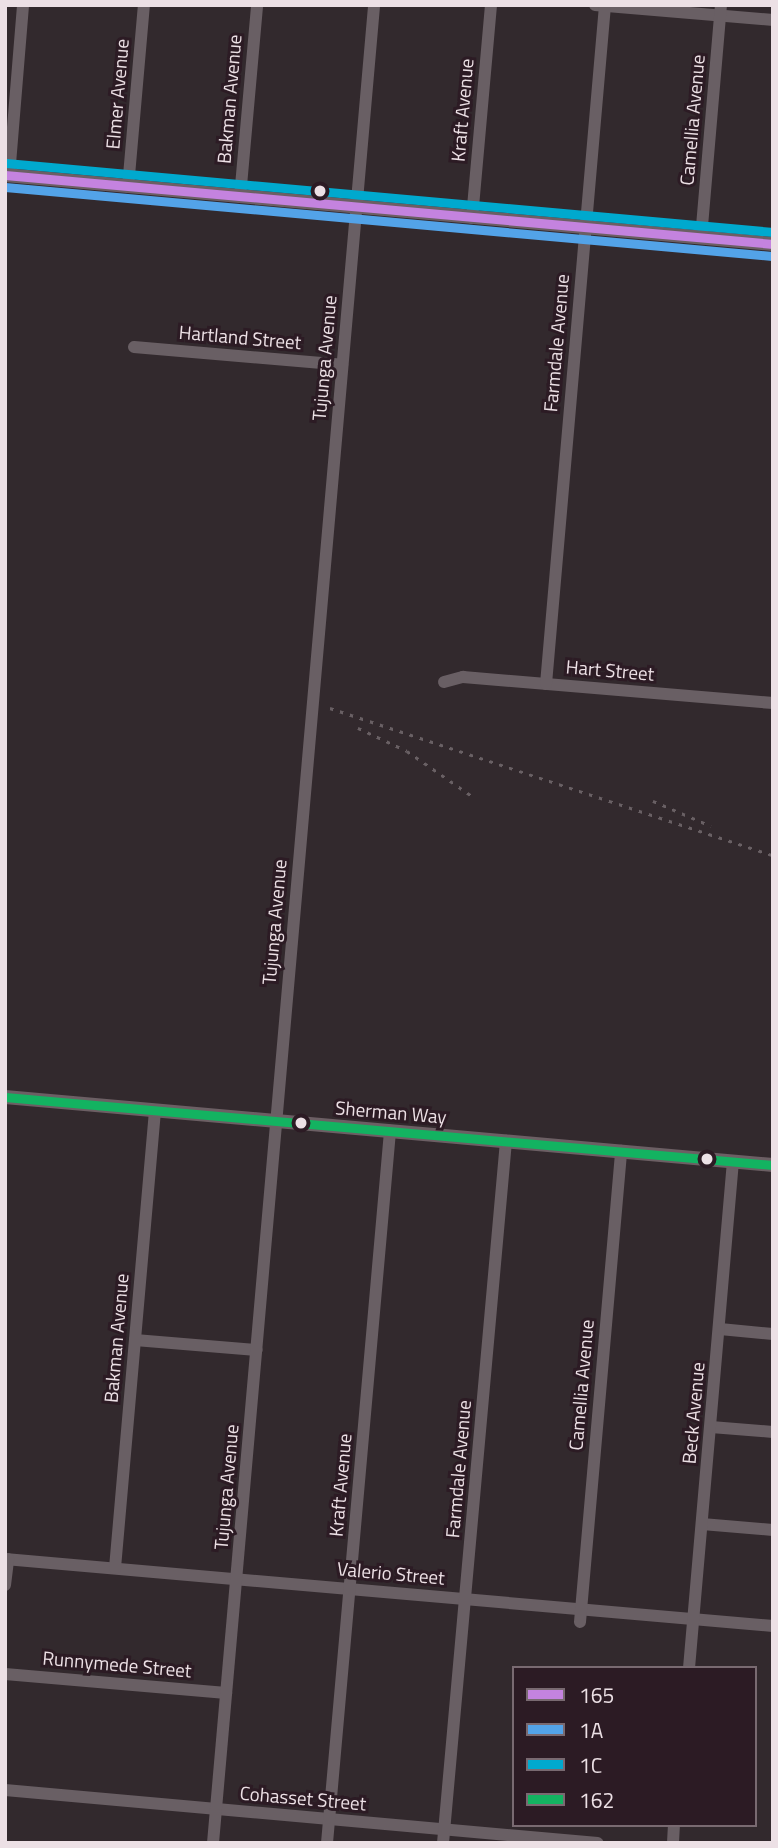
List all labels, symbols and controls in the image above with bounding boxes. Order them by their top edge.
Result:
street label: Bakman Avenue [212,33,246,165]
street label: Elmer Avenue [101,38,133,150]
street label: Camellia Avenue [675,54,709,186]
street label: Kraft Avenue [446,57,478,163]
unlabelled marker [313,184,327,198]
street label: Farmdale Avenue [539,273,573,413]
street label: Tujunga Avenue [307,294,341,422]
street label: Hartland Street [178,320,302,354]
street label: Hart Street [565,655,655,685]
street label: Tujunga Avenue [257,858,291,986]
street label: Sherman Way [334,1096,448,1128]
unlabelled marker [294,1116,308,1130]
unlabelled marker [700,1152,714,1166]
street label: Bakman Avenue [99,1272,133,1404]
street label: Camellia Avenue [564,1319,598,1451]
street label: Beck Avenue [677,1361,709,1465]
street label: Farmdale Avenue [441,1399,475,1539]
street label: Tujunga Avenue [209,1423,243,1551]
street label: Kraft Avenue [324,1432,356,1538]
street label: Valerio Street [336,1557,446,1589]
street label: Runnymede Street [42,1646,192,1682]
legend [512,1666,757,1827]
text: 165 [579,1679,614,1711]
text: 1A [579,1714,603,1746]
text: 1C [579,1749,602,1781]
street label: Cohasset Street [239,1781,367,1815]
text: 162 [579,1784,614,1816]

